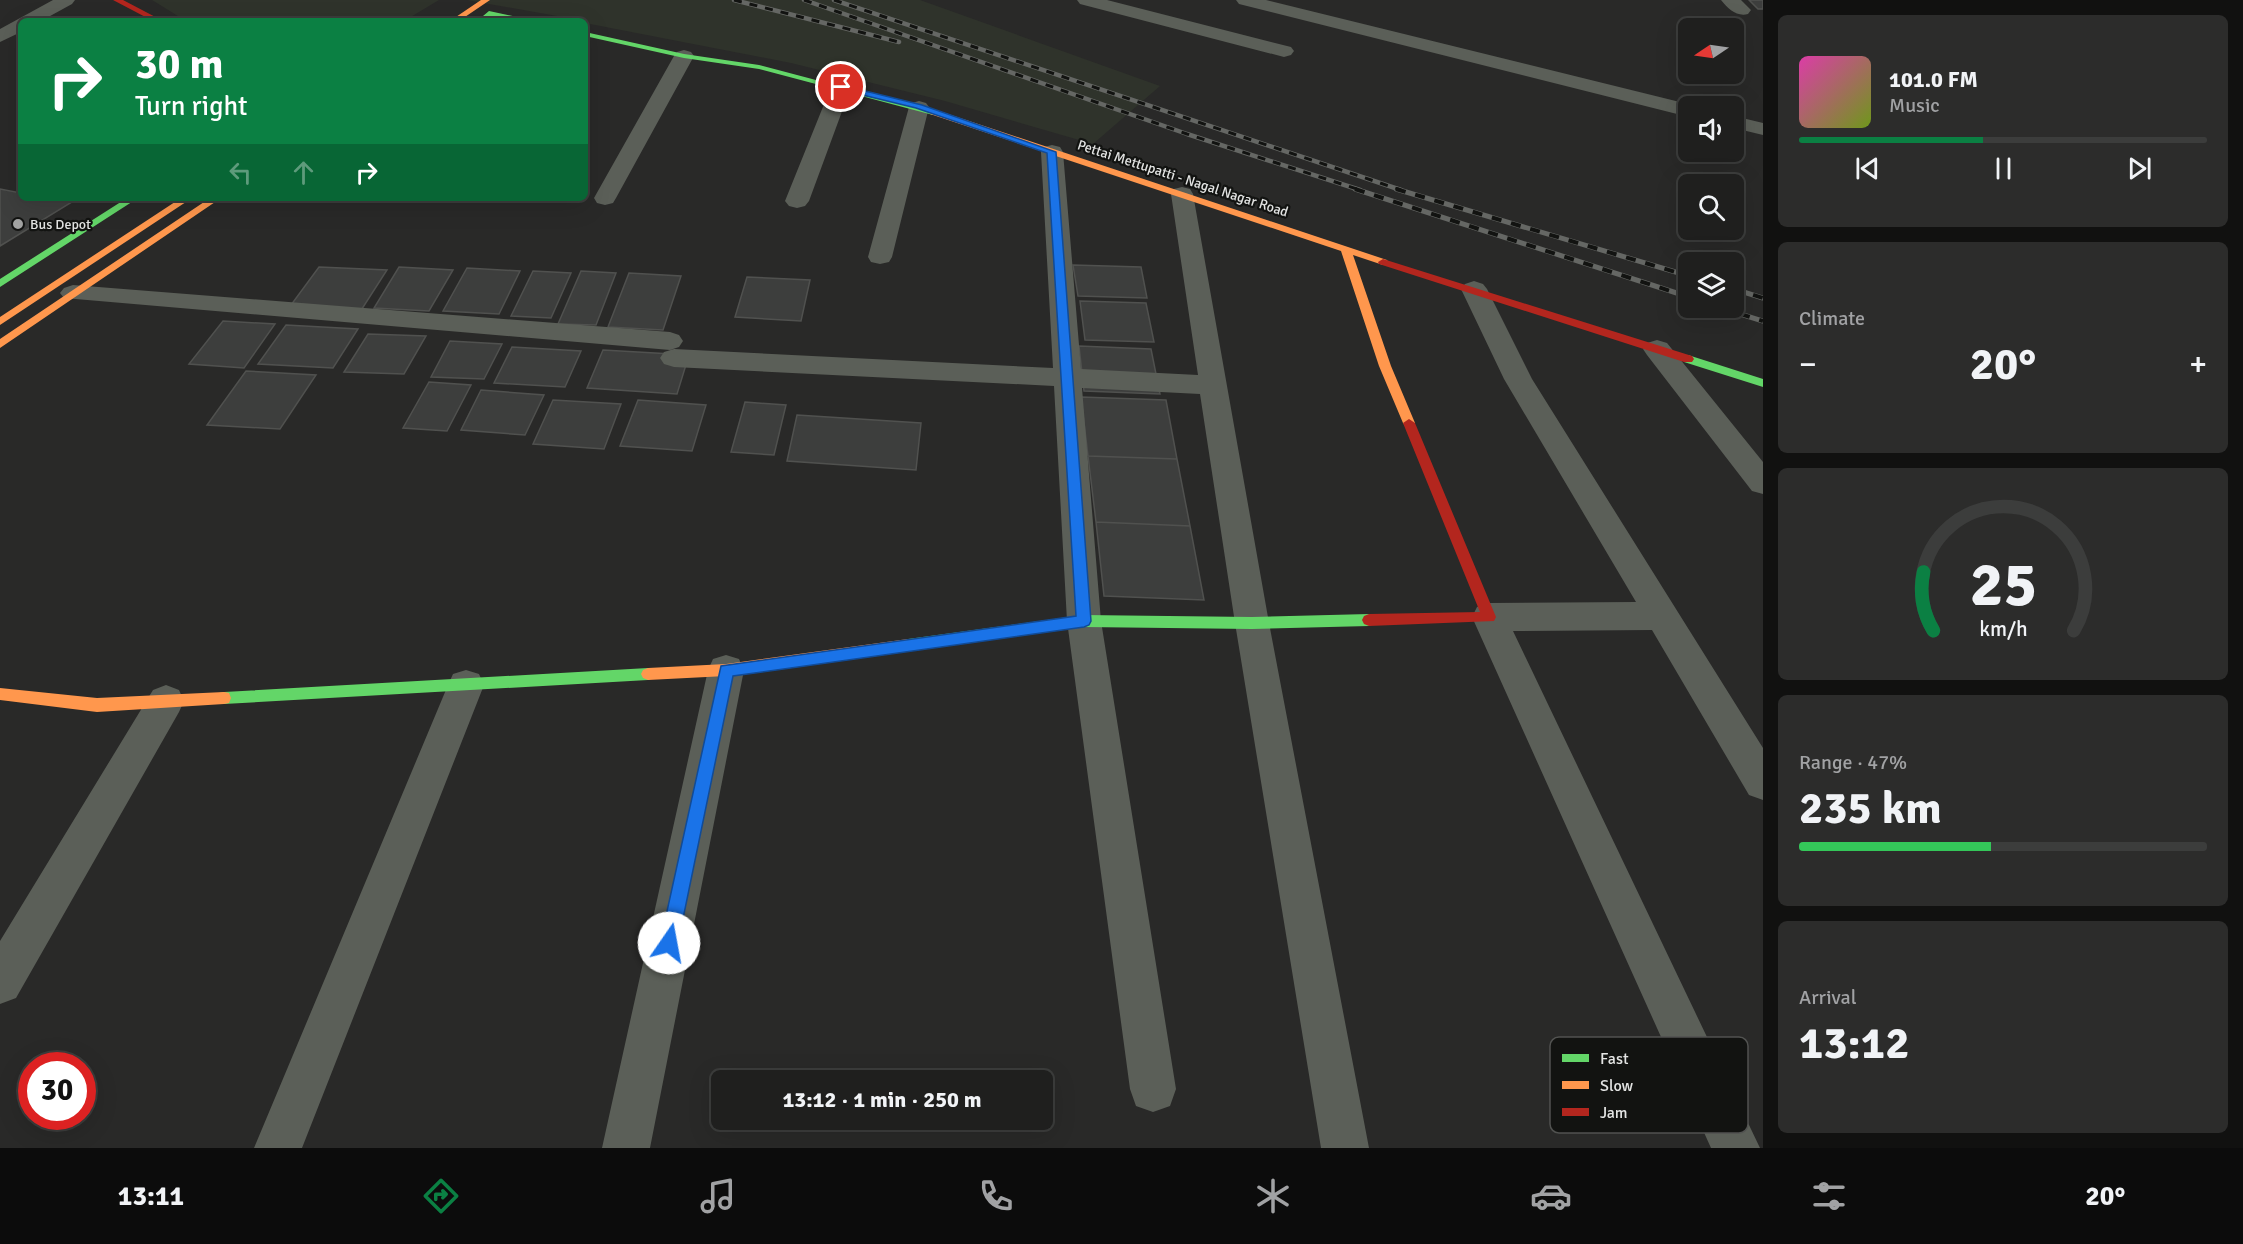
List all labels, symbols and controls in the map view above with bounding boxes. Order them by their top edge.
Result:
north arrow [1678,18,1744,84]
map controls [1678,18,1744,318]
text: 30 m [135,39,224,90]
icon: right [36,42,114,120]
pin [815,61,866,112]
text: 101.0 FM [1889,66,1978,93]
icon: arrive [824,70,857,103]
text: Turn right [135,90,248,123]
text: Music [1889,93,1940,118]
button: sound [1678,96,1744,162]
street label: Pettai Mettupatti - Nagal Nagar Road [1075,136,1290,221]
icon: previous [1851,152,1884,185]
icon: pause [1987,152,2020,185]
icon: next [2123,152,2156,185]
icon: left [224,156,257,189]
icon: ahead [287,156,320,189]
icon: right [350,156,383,189]
button: search [1678,174,1744,240]
place label: Bus Depot [30,216,91,233]
marker: Bus Depot [11,217,25,231]
button: layers [1678,252,1744,318]
text: Climate [1799,306,1865,331]
text: 20° [1970,337,2036,392]
text: − [1799,344,1817,385]
text: + [2189,344,2207,385]
text: 25 [1969,546,2037,623]
text: km/h [1979,616,2027,642]
text: Range · 47% [1799,750,1907,775]
text: 235 km [1799,781,1942,836]
position arrow [637,911,701,975]
text: Arrival [1799,985,1857,1010]
text: 13:12 [1799,1016,1909,1071]
legend [1550,1037,1748,1133]
text: Fast [1600,1049,1629,1069]
speed limit sign: 30 [18,1052,96,1130]
text: Slow [1600,1076,1634,1096]
text: 13:12 · 1 min · 250 m [782,1086,982,1113]
text: Jam [1600,1103,1628,1123]
icon: directions [420,1175,462,1217]
icon: music [697,1175,739,1217]
icon: phone [975,1175,1017,1217]
icon: climate [1252,1175,1294,1217]
icon: car [1530,1175,1572,1217]
icon: filters [1808,1175,1850,1217]
text: 13:11 [118,1180,184,1213]
text: 20° [2085,1180,2125,1213]

